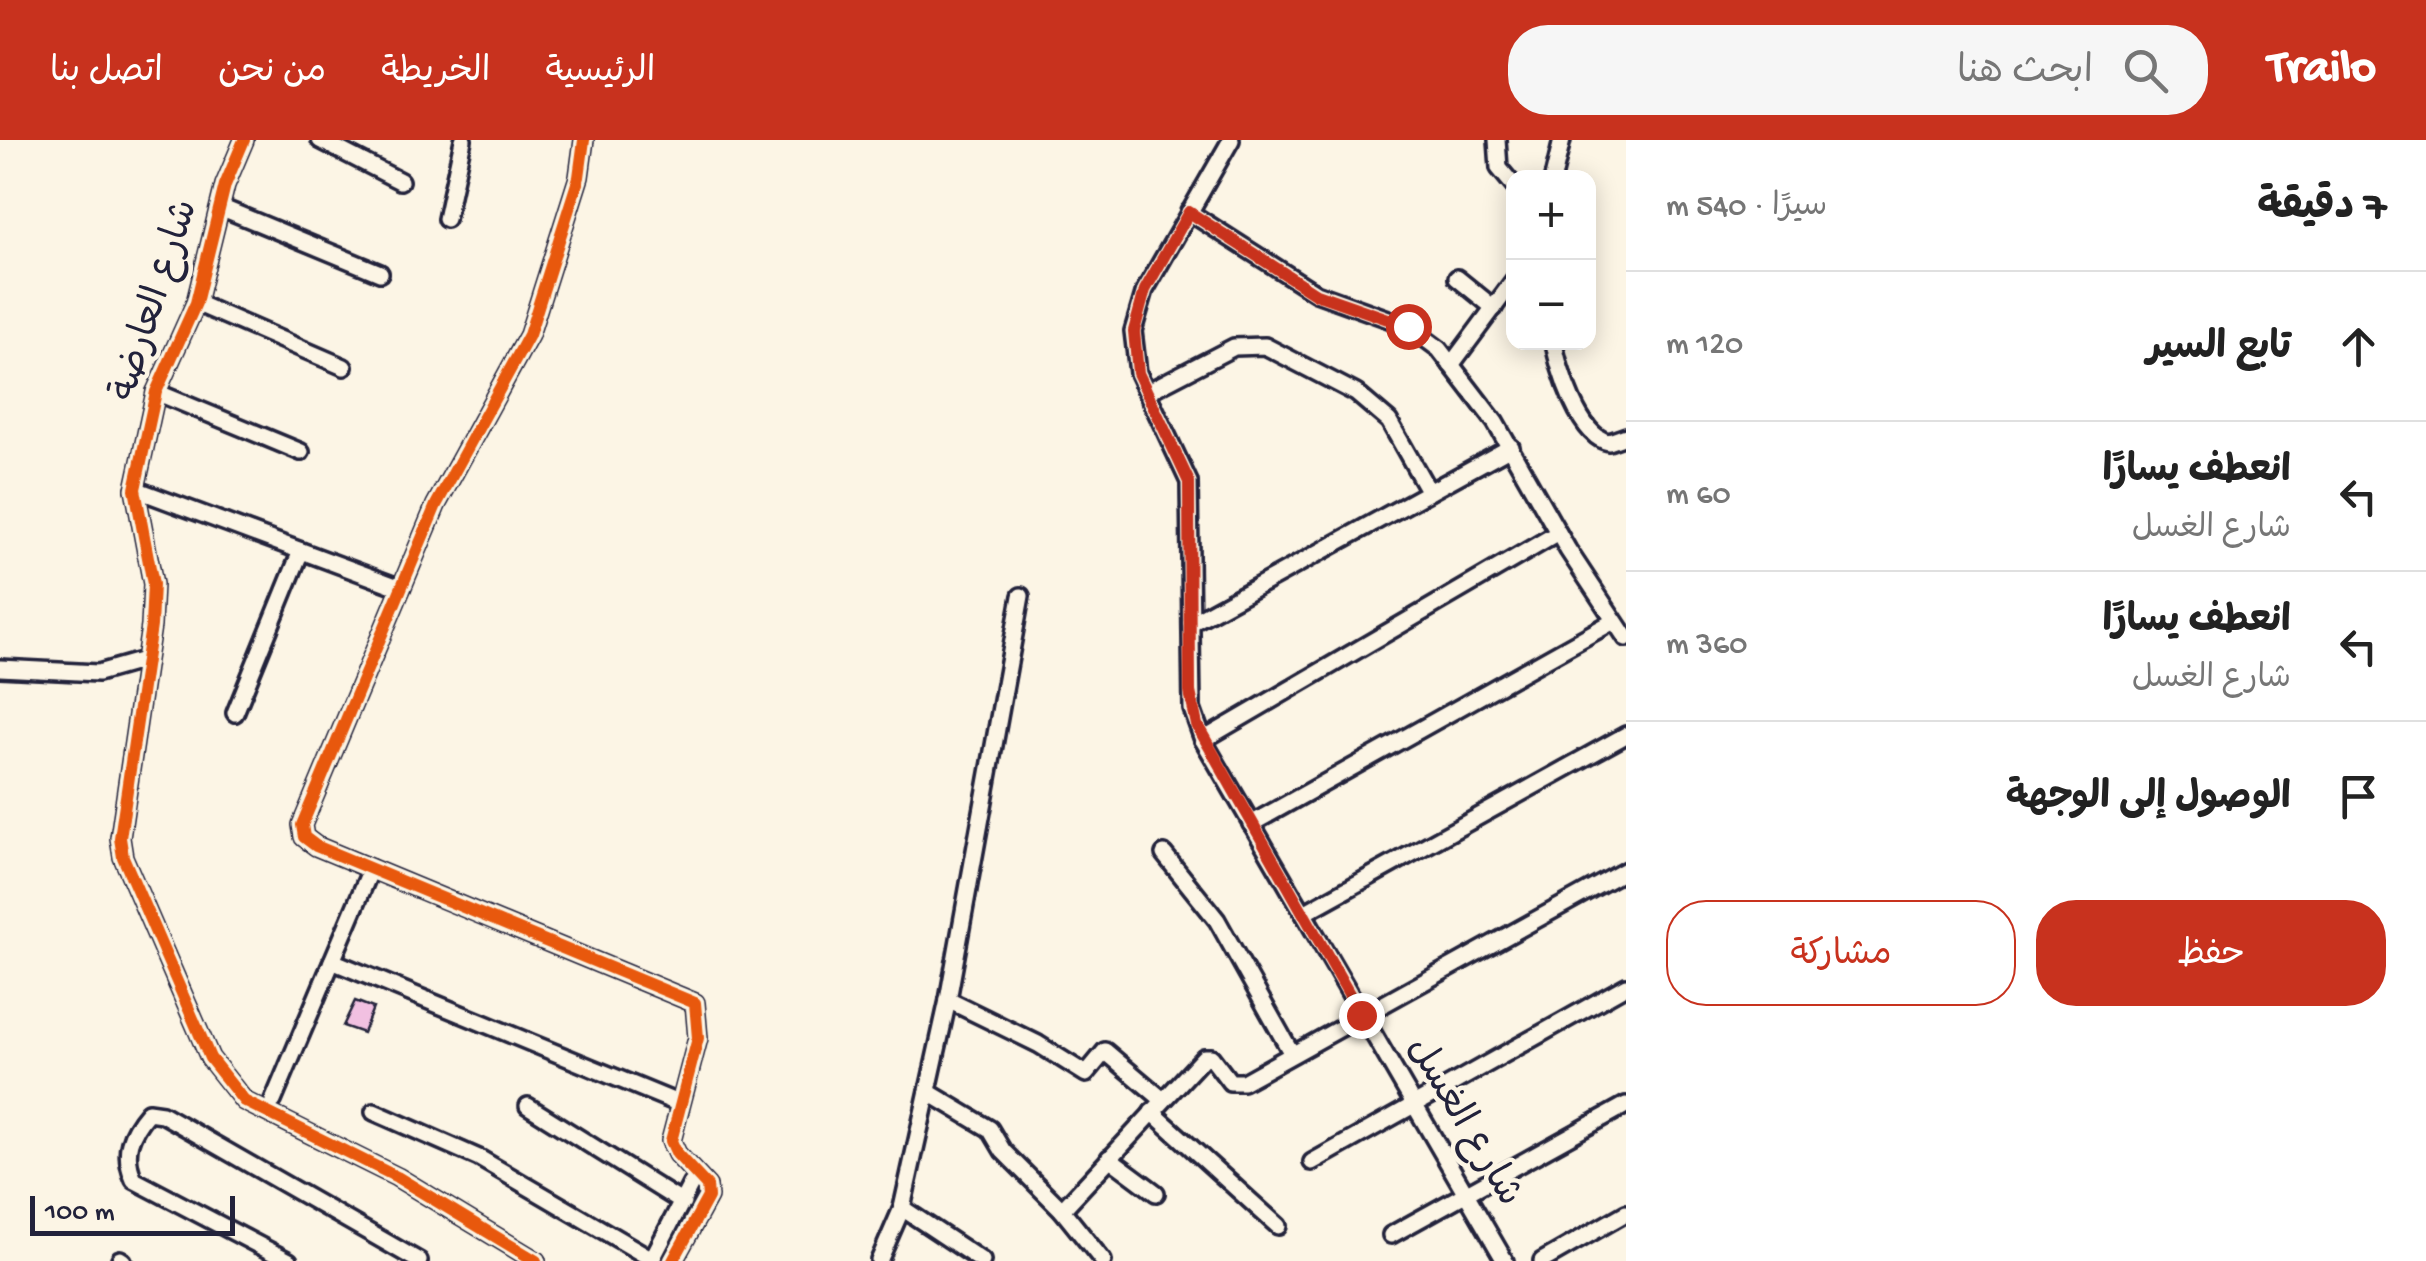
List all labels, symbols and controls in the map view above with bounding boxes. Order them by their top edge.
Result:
search box [1508,25,2208,115]
text: Trailo [2268,42,2376,99]
icon: search [2118,43,2173,98]
text: ابحث هنا [1957,52,2093,96]
text: اتصل بنا [50,53,163,94]
text: من نحن [218,53,326,94]
text: الخريطة [381,53,490,94]
text: الرئيسية [545,53,655,94]
map controls [1506,170,1596,350]
button: + [1506,170,1596,260]
text: 7 دقيقة [2257,185,2386,234]
text: سيرًا · 540 m [1666,189,1827,227]
street label: شارع العارضة [103,195,210,407]
button: − [1506,260,1596,350]
route start [1386,304,1432,350]
icon: ahead [2331,319,2386,374]
text: 120 m [1666,327,1743,365]
text: تابع السير [2147,328,2291,372]
text: انعطف يسارًا [2102,451,2291,495]
icon: left [2331,469,2386,524]
text: 60 m [1666,477,1731,515]
text: شارع الغسل [2132,511,2291,549]
text: انعطف يسارًا [2102,601,2291,645]
icon: left [2331,619,2386,674]
text: 360 m [1666,627,1747,665]
text: شارع الغسل [2132,661,2291,699]
icon: arrive [2331,769,2386,824]
text: الوصول إلى الوجهة [2006,778,2291,822]
button: مشاركة [1666,900,2016,1006]
button: حفظ [2036,900,2386,1006]
route end [1339,993,1385,1039]
street label: شارع الغسل [1394,1030,1530,1215]
scale bar [30,1191,235,1236]
text: 100 m [45,1197,115,1230]

